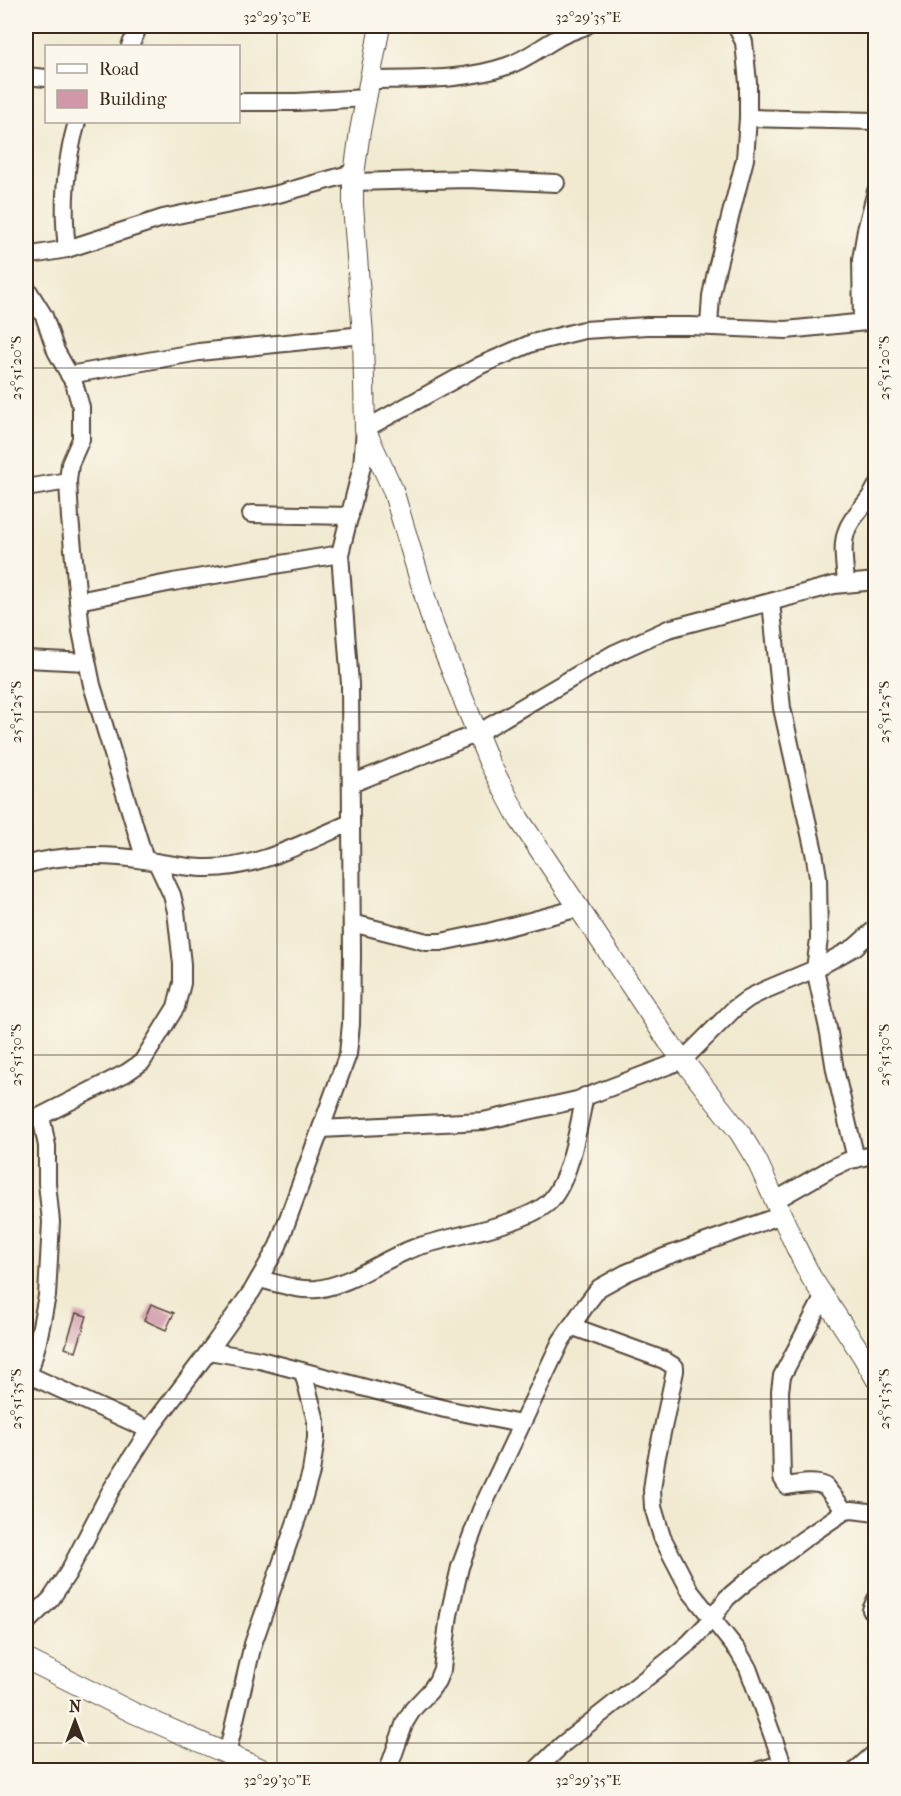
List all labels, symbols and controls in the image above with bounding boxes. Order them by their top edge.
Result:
text: 32°29'30"E [243,8,311,26]
text: 32°29'35"E [555,8,621,26]
legend [45,45,240,123]
text: Road [99,59,139,80]
text: Building [99,89,167,110]
text: 25°51'20"S [7,336,25,400]
text: 25°51'20"S [875,336,893,400]
text: 25°51'25"S [7,681,25,743]
text: 25°51'25"S [875,681,893,743]
text: 25°51'30"S [7,1023,25,1086]
text: 25°51'30"S [875,1023,893,1086]
text: 25°51'35"S [7,1368,25,1429]
text: 25°51'35"S [875,1368,893,1429]
north arrow [45,1691,105,1751]
text: N [69,1697,82,1716]
text: 32°29'30"E [243,1771,311,1789]
text: 32°29'35"E [555,1771,621,1789]

